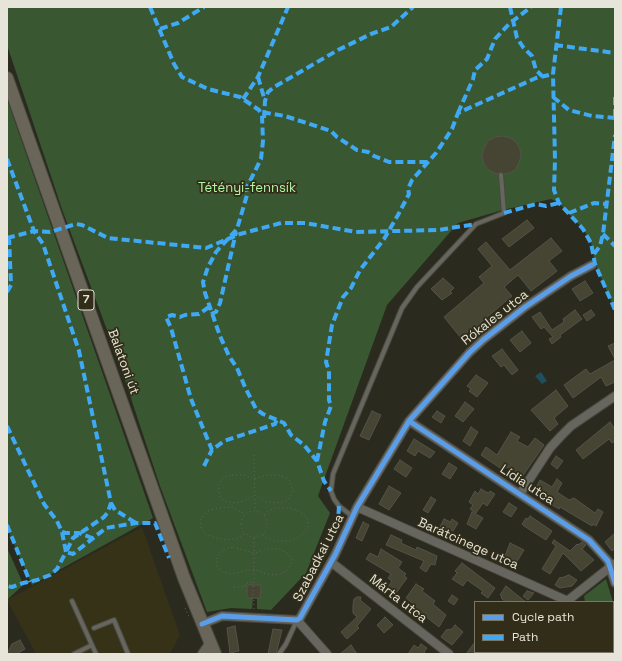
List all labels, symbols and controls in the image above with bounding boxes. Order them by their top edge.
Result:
park label: Tétényi-fennsík [198,180,296,196]
street label: Rókales utca [458,287,532,349]
road number: 7 [78,290,94,310]
street label: Balatoni út [104,327,142,397]
street label: Lídia utca [497,462,557,508]
street label: Szabadkai utca [290,512,348,604]
street label: Barátcinege utca [415,515,521,573]
street label: Márta utca [366,572,430,626]
legend [474,601,614,653]
text: Cycle path [512,609,574,625]
text: Path [512,629,538,645]

